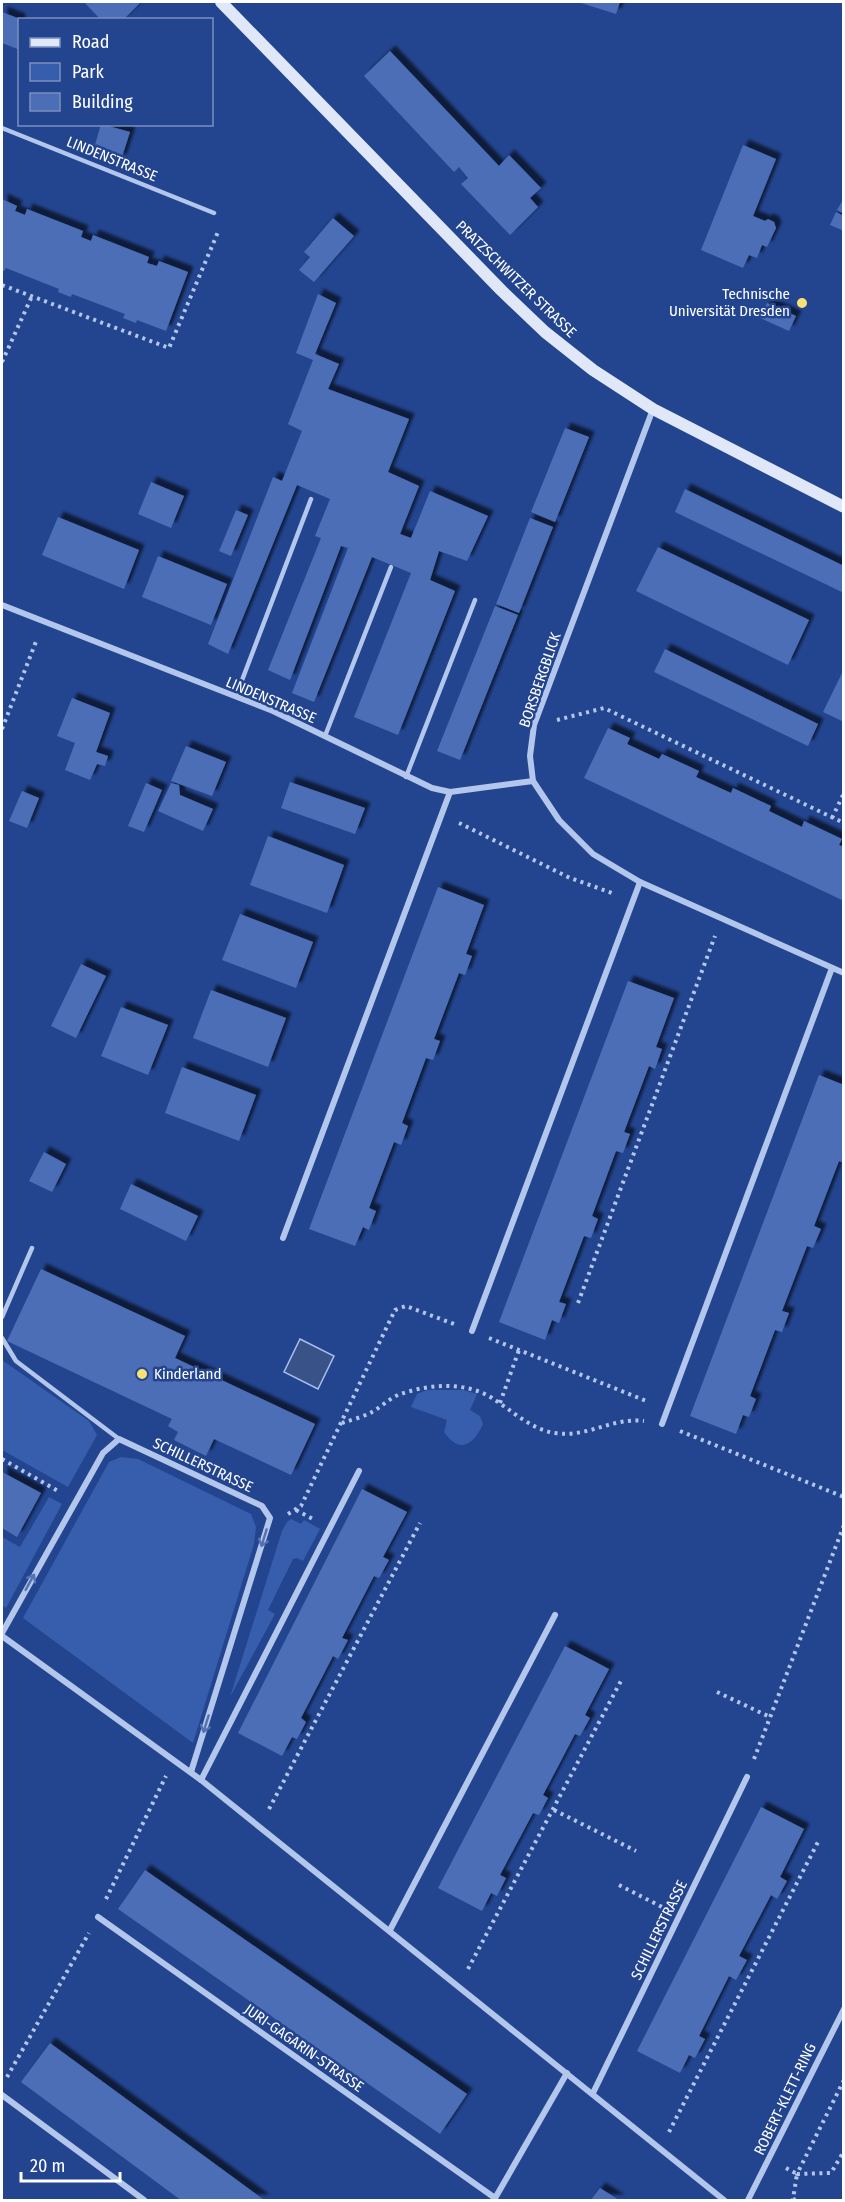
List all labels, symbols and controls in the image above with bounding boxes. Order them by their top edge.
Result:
legend [18,18,213,126]
text: Road [72,31,109,53]
text: Park [72,61,105,83]
text: Building [72,91,133,113]
street label: LINDENSTRASSE [64,133,160,185]
street label: PRATZSCHWITZER STRASSE [452,217,580,341]
place label: Technische Universität Dresden [669,285,790,320]
marker: Technische Universität Dresden [795,296,809,310]
street label: BORSBERGBLICK [515,630,565,730]
street label: LINDENSTRASSE [223,673,319,727]
place label: Kinderland [154,1365,222,1383]
marker: Kinderland [135,1367,149,1381]
street label: SCHILLERSTRASSE [150,1434,256,1496]
one-way arrow [258,1528,269,1547]
one-way arrow [24,1574,36,1591]
one-way arrow [200,1714,211,1733]
street label: SCHILLERSTRASSE [627,1877,691,1983]
street label: JURI-GAGARIN-STRASSE [241,2000,367,2096]
street label: ROBERT-KLETT-RING [750,2040,820,2158]
scale bar [21,2145,120,2183]
text: 20 m [30,2155,65,2177]

